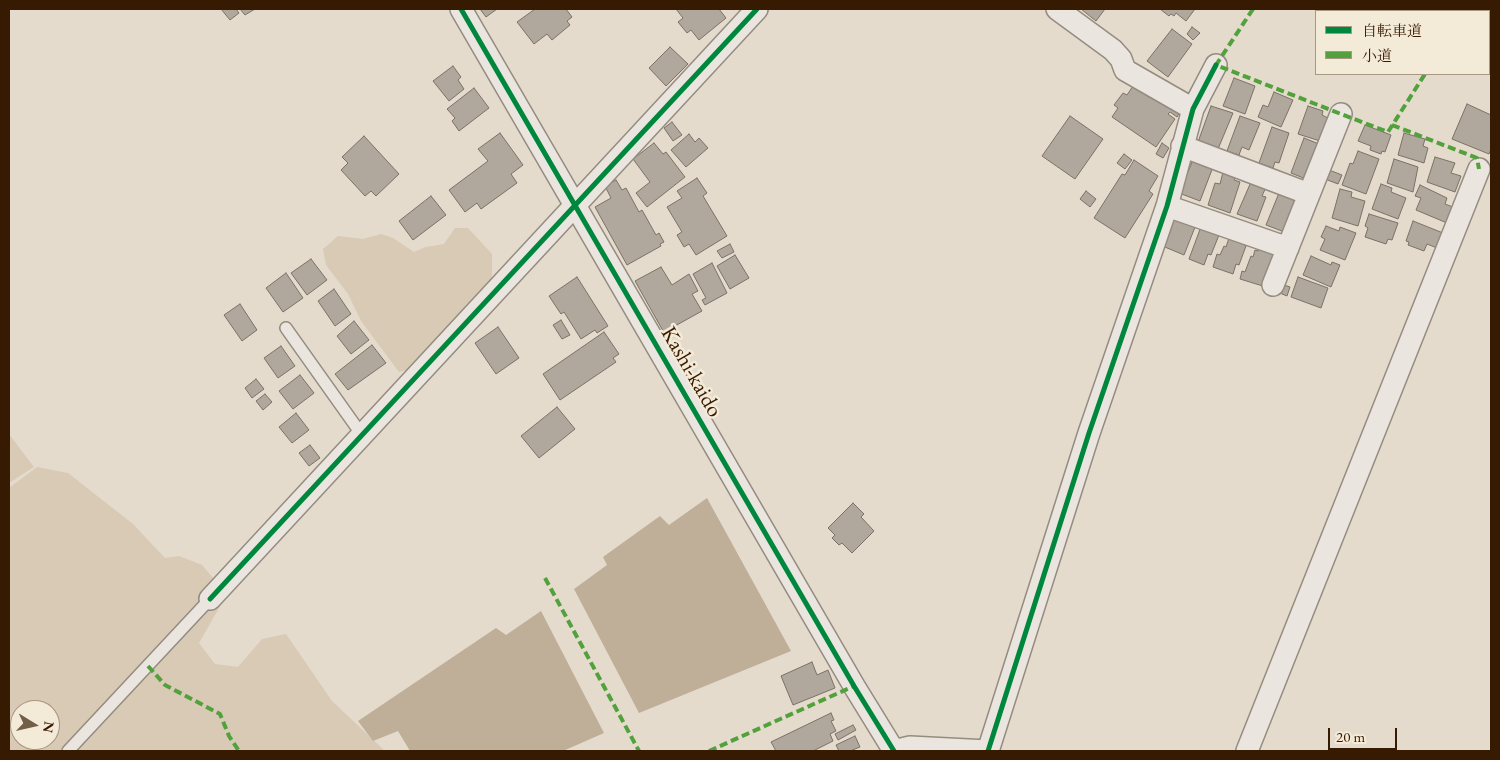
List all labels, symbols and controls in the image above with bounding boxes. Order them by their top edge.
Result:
legend [1315,10,1490,75]
text: 自転車道 [1362,21,1422,40]
text: 小道 [1362,46,1392,65]
street label: Kashi-kaido [655,322,727,422]
north arrow [10,700,60,750]
scale bar [1330,718,1399,750]
text: N [39,720,59,734]
text: 20 m [1336,727,1365,746]

